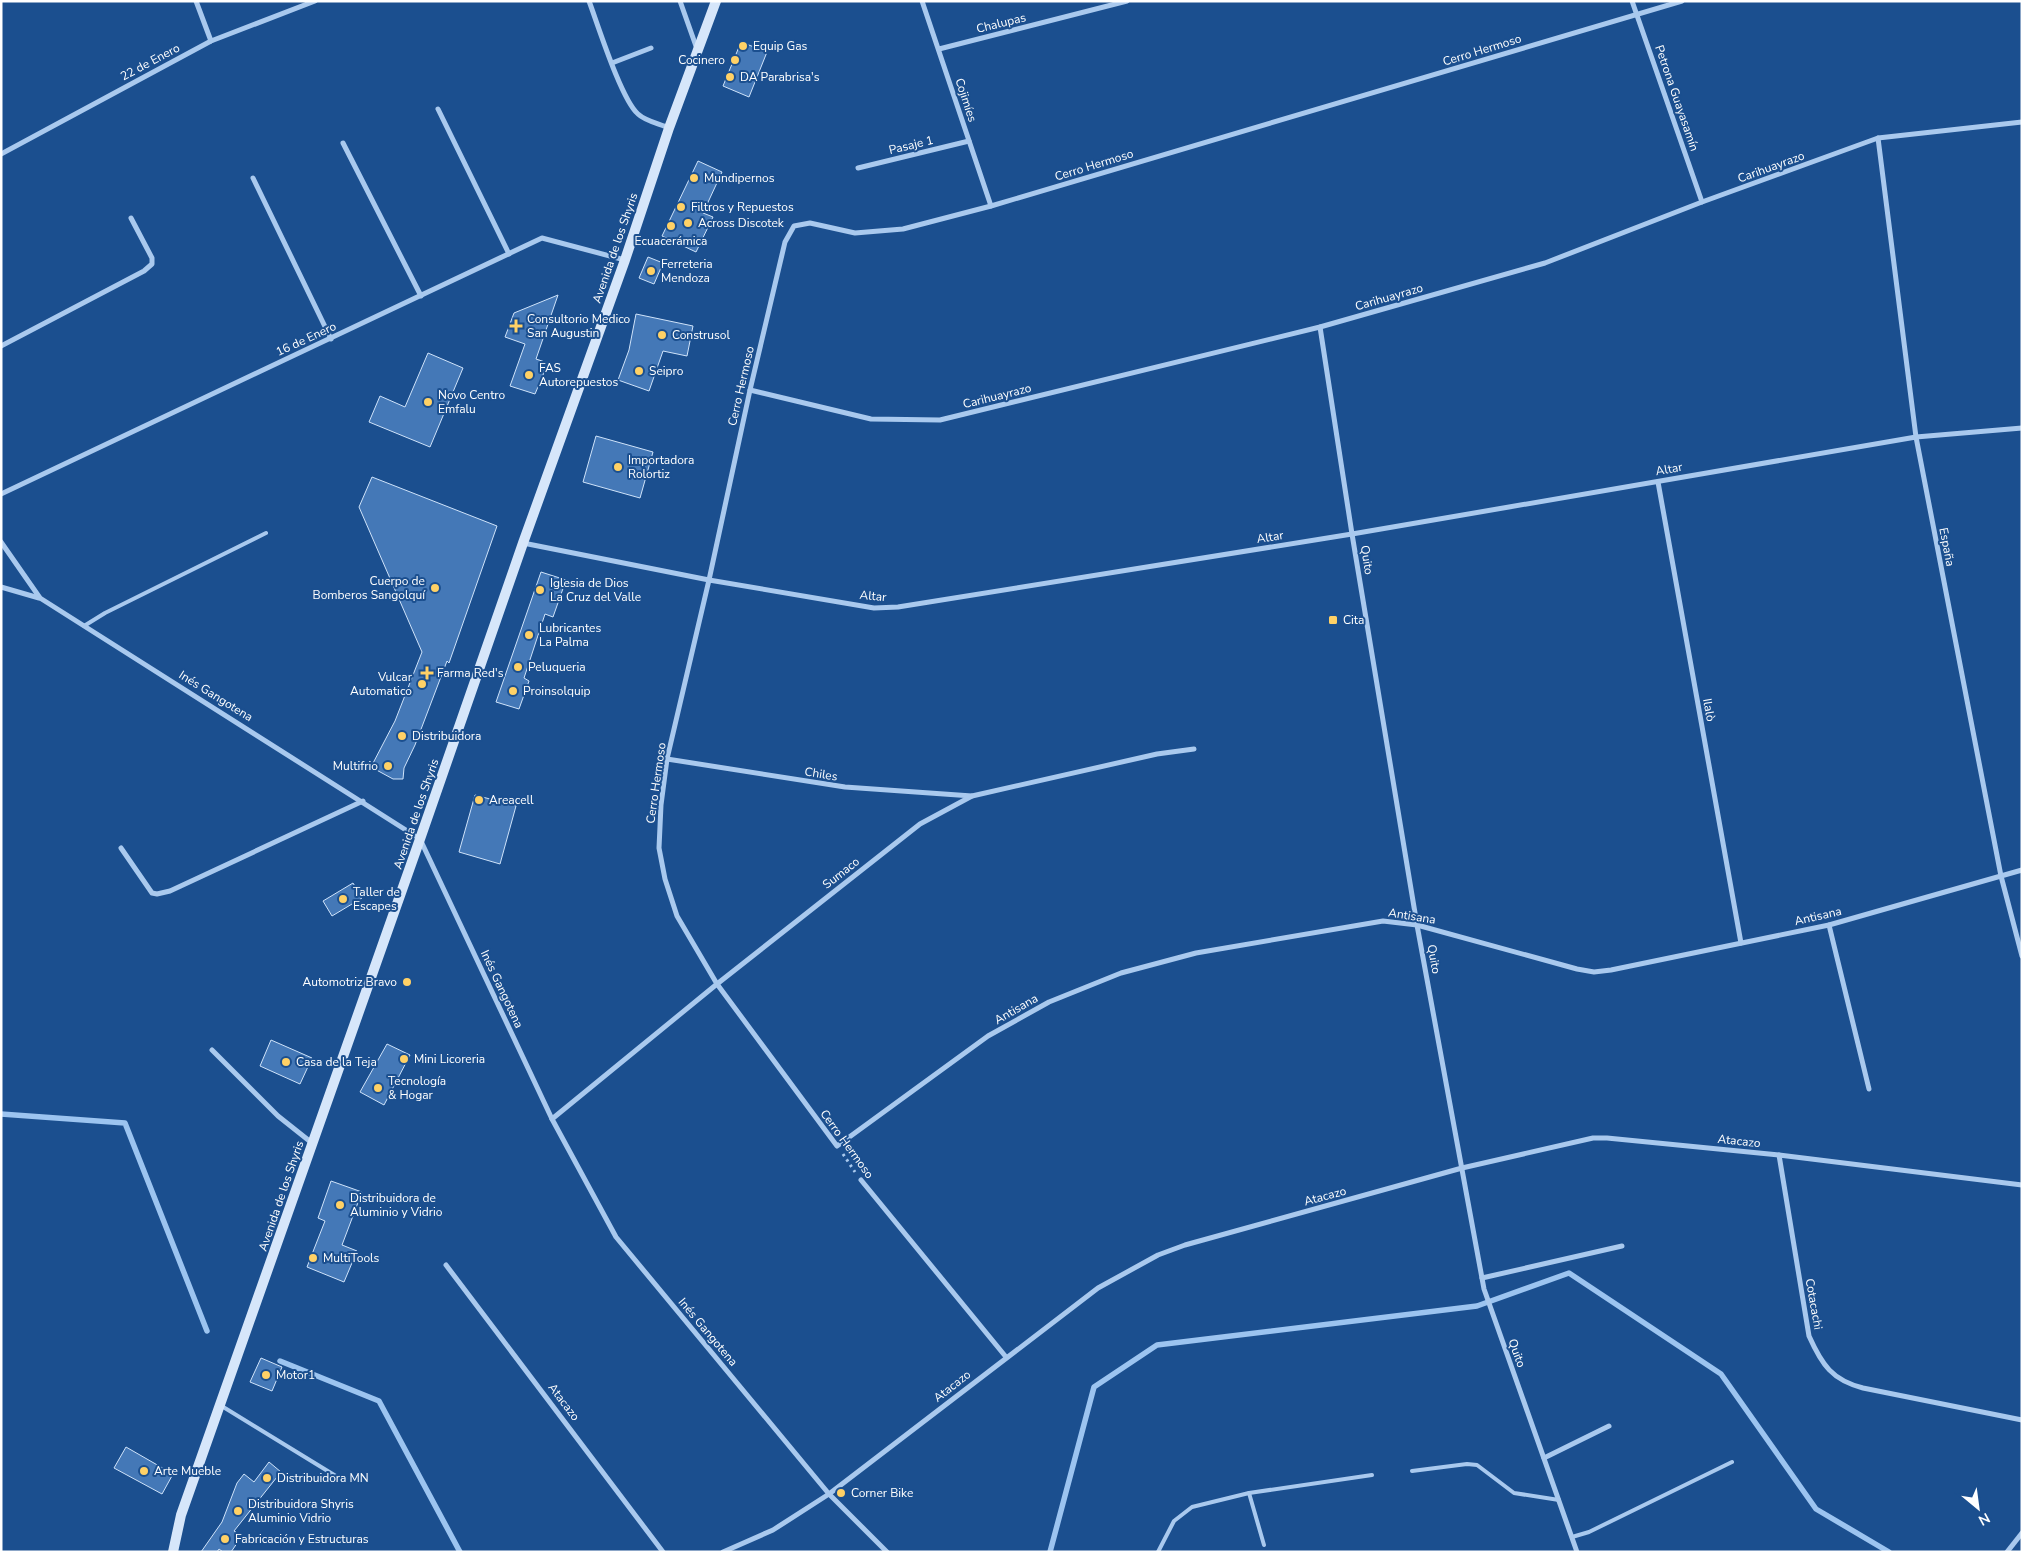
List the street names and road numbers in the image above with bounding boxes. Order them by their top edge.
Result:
street label: Chalupas [974,9,1028,37]
street label: Cerro Hermoso [1441,30,1524,70]
street label: 22 de Enero [118,40,183,84]
street label: Petrona Guayasamín [1651,43,1703,153]
street label: Cojimíes [951,76,981,124]
street label: Pasaje 1 [887,132,935,158]
street label: Cerro Hermoso [1053,145,1136,185]
street label: Carihuayrazo [1735,147,1807,186]
street label: Avenida de los Shyris [589,191,641,305]
street label: Carihuayrazo [1353,280,1425,314]
street label: 16 de Enero [273,318,339,360]
street label: Cerro Hermoso [724,344,758,428]
street label: Carihuayrazo [961,380,1033,412]
street label: Altar [1654,459,1684,479]
street label: España [1935,526,1959,568]
street label: Altar [1255,527,1285,547]
street label: Quito [1357,544,1377,576]
street label: Altar [859,587,888,605]
street label: Inés Gangotena [176,667,256,725]
street label: Ilalò [1699,697,1719,723]
street label: Cerro Hermoso [642,741,670,824]
street label: Avenida de los Shyris [390,757,442,871]
street label: Chiles [803,763,839,785]
street label: Sumaco [819,853,863,892]
street label: Antisana [1793,903,1843,929]
street label: Antisana [1387,904,1437,928]
street label: Quito [1424,943,1444,975]
street label: Inés Gangotena [477,947,527,1031]
street label: Antisana [991,990,1041,1028]
street label: Cerro Hermoso [817,1106,878,1182]
street label: Atacazo [1717,1131,1762,1151]
street label: Avenida de los Shyris [255,1139,307,1253]
street label: Atacazo [1302,1183,1348,1209]
street label: Cotacachi [1802,1277,1826,1331]
street label: Inés Gangotena [675,1295,741,1369]
street label: Quito [1504,1336,1530,1370]
street label: Atacazo [930,1366,974,1406]
street label: Atacazo [545,1380,584,1424]

